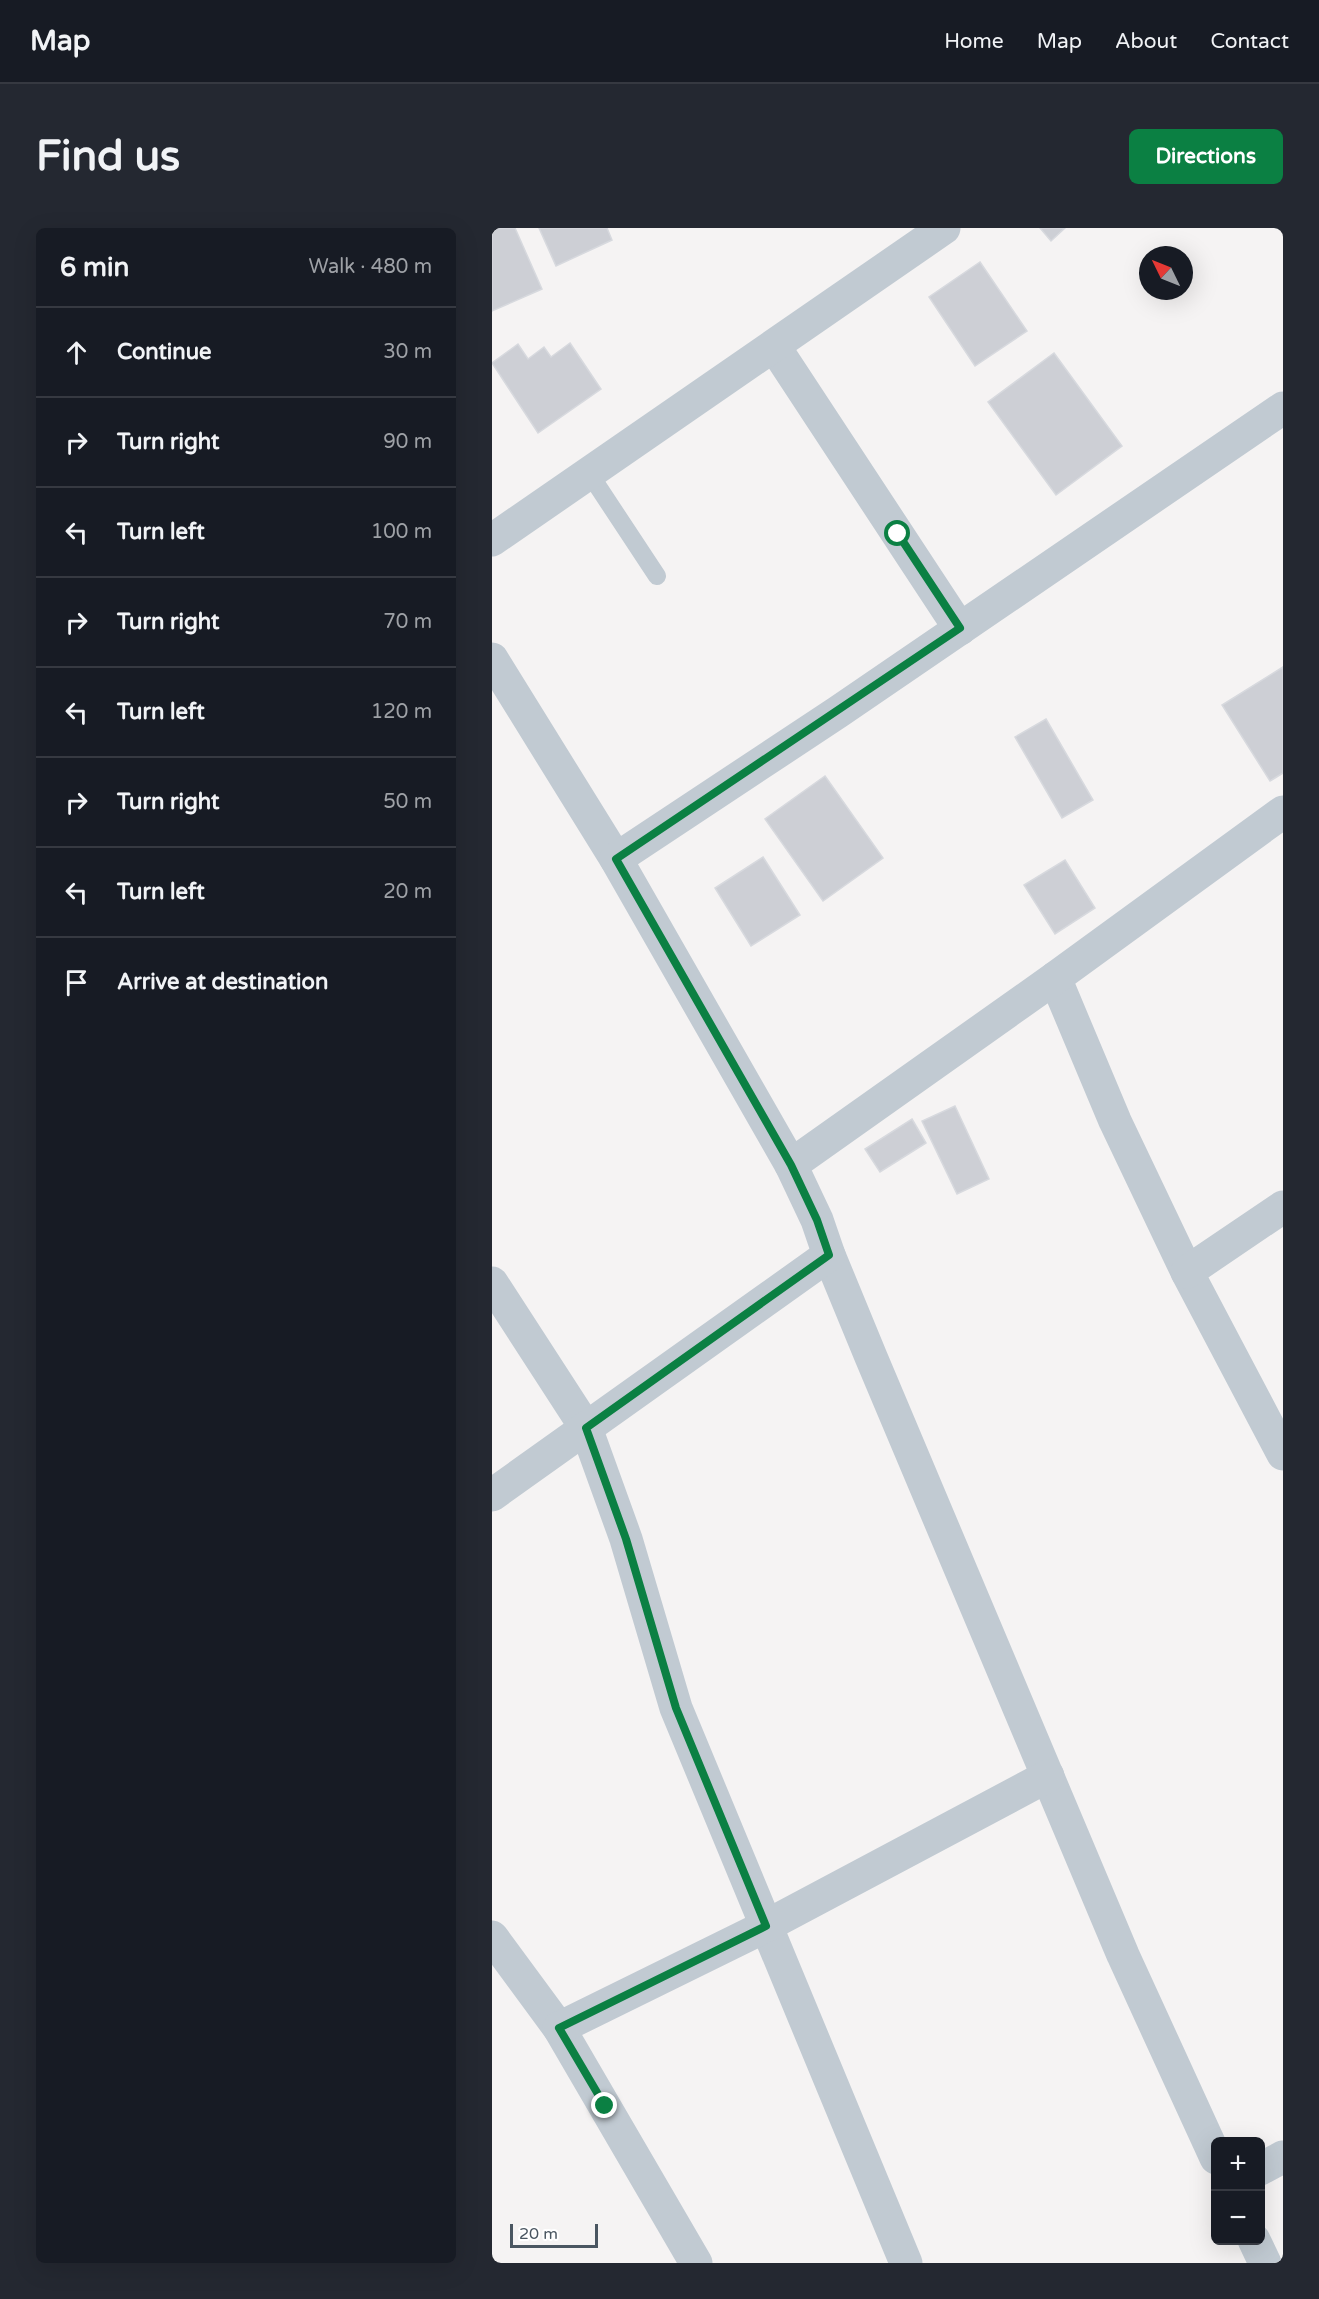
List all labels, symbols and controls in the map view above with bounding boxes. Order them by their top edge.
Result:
text: Map [30,24,90,58]
text: Home [944,29,1004,54]
text: Map [1037,29,1082,54]
text: About [1115,29,1177,54]
text: Contact [1210,29,1289,54]
button: Directions [1129,129,1283,184]
text: Find us [36,131,180,182]
north arrow [1139,246,1193,300]
text: 6 min [60,252,129,283]
text: Walk · 480 m [309,255,432,279]
icon: ahead [60,336,93,369]
text: Continue [117,339,212,365]
text: 30 m [383,340,432,364]
icon: right [60,426,93,459]
text: Turn right [117,429,219,455]
text: 90 m [383,430,432,454]
icon: left [60,516,93,549]
text: Turn left [117,519,205,545]
text: 100 m [371,520,432,544]
route start [884,520,910,546]
icon: right [60,606,93,639]
text: Turn right [117,609,219,635]
text: 70 m [383,610,432,634]
icon: left [60,696,93,729]
text: Turn left [117,699,205,725]
text: 120 m [371,700,432,724]
icon: right [60,786,93,819]
text: Turn right [117,789,219,815]
text: 50 m [383,790,432,814]
icon: left [60,876,93,909]
text: Turn left [117,879,205,905]
text: 20 m [383,880,432,904]
icon: arrive [60,966,93,999]
text: Arrive at destination [117,969,328,995]
route end [591,2092,617,2118]
map controls [1211,2137,1265,2245]
button: + [1211,2137,1265,2191]
button: − [1211,2191,1265,2245]
scale bar [510,2221,598,2248]
text: 20 m [519,2224,558,2244]

